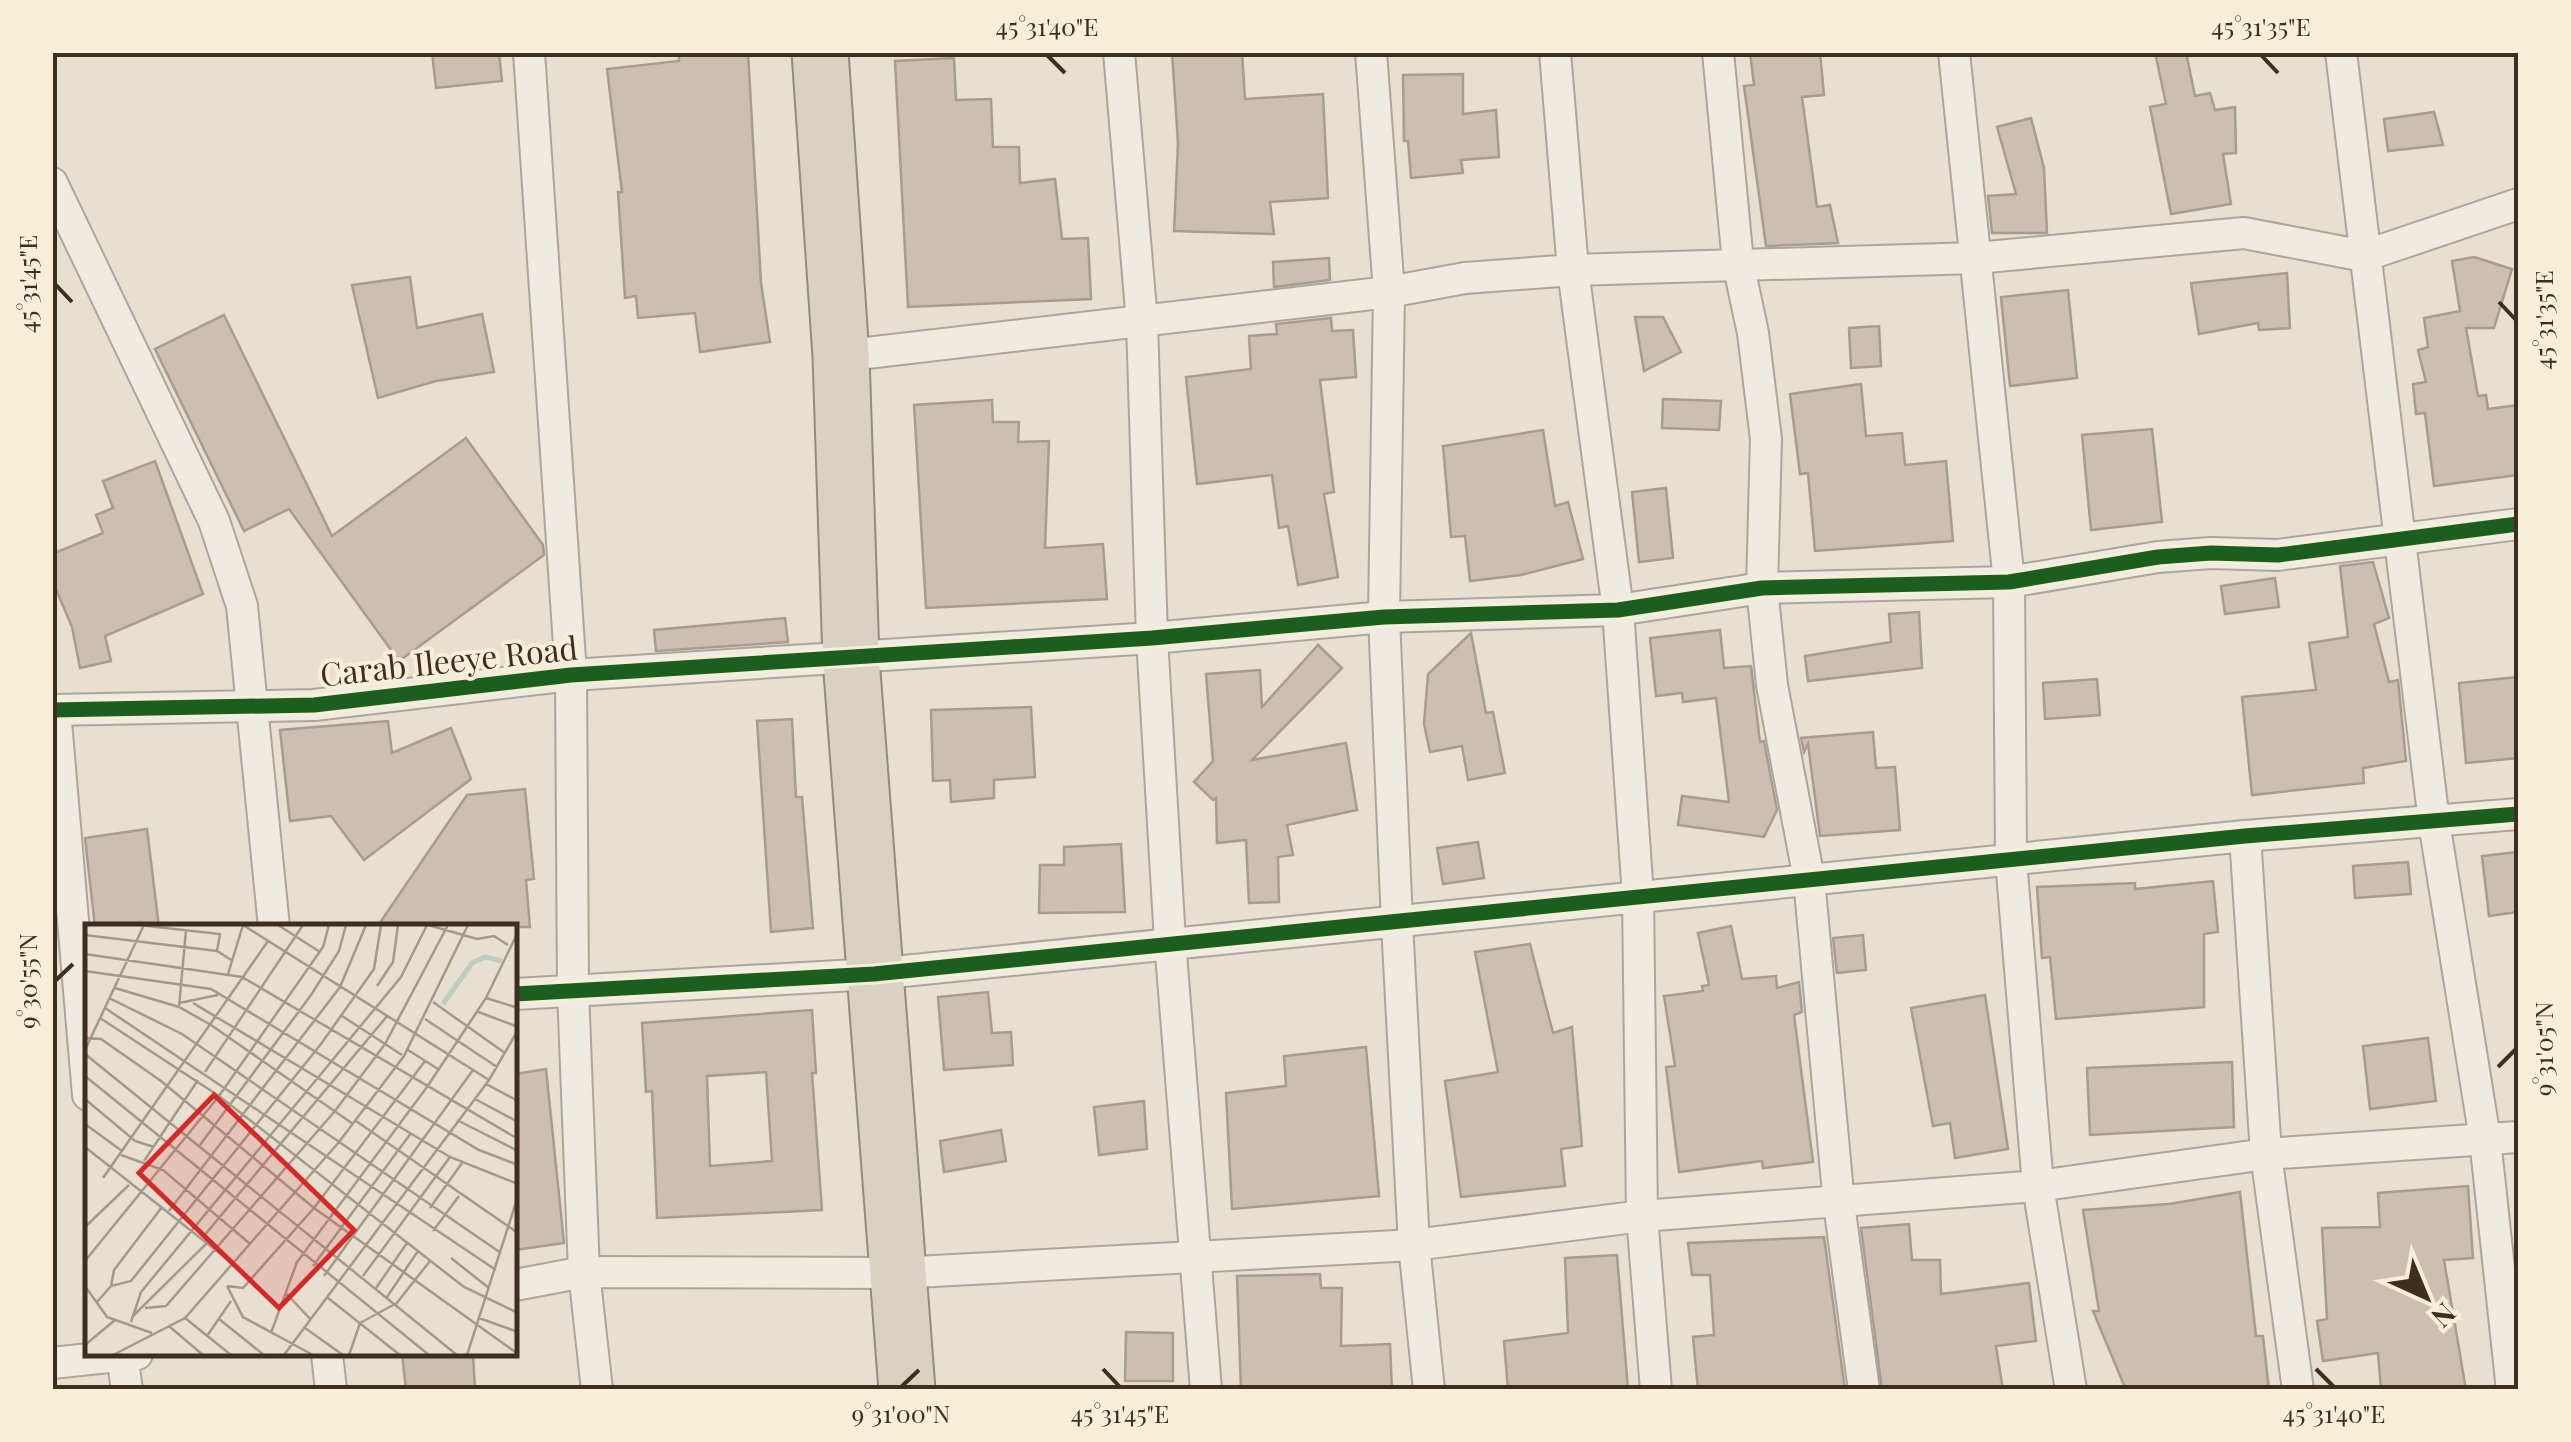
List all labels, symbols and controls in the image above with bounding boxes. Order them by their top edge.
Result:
text: 45°31'40"E [996,9,1098,42]
text: 45°31'35"E [2211,9,2311,42]
text: 45°31'45"E [10,235,43,333]
text: 45°31'35"E [2526,270,2559,370]
street label: Carab Ileeye Road [318,625,580,694]
inset map [85,924,518,1357]
text: 9°30'55"N [10,933,43,1029]
text: 9°31'05"N [2526,1002,2559,1096]
north arrow [2376,1247,2476,1347]
text: N [2424,1296,2465,1336]
text: 9°31'00"N [852,1396,950,1429]
text: 45°31'45"E [1071,1396,1169,1429]
text: 45°31'40"E [2283,1396,2385,1429]

